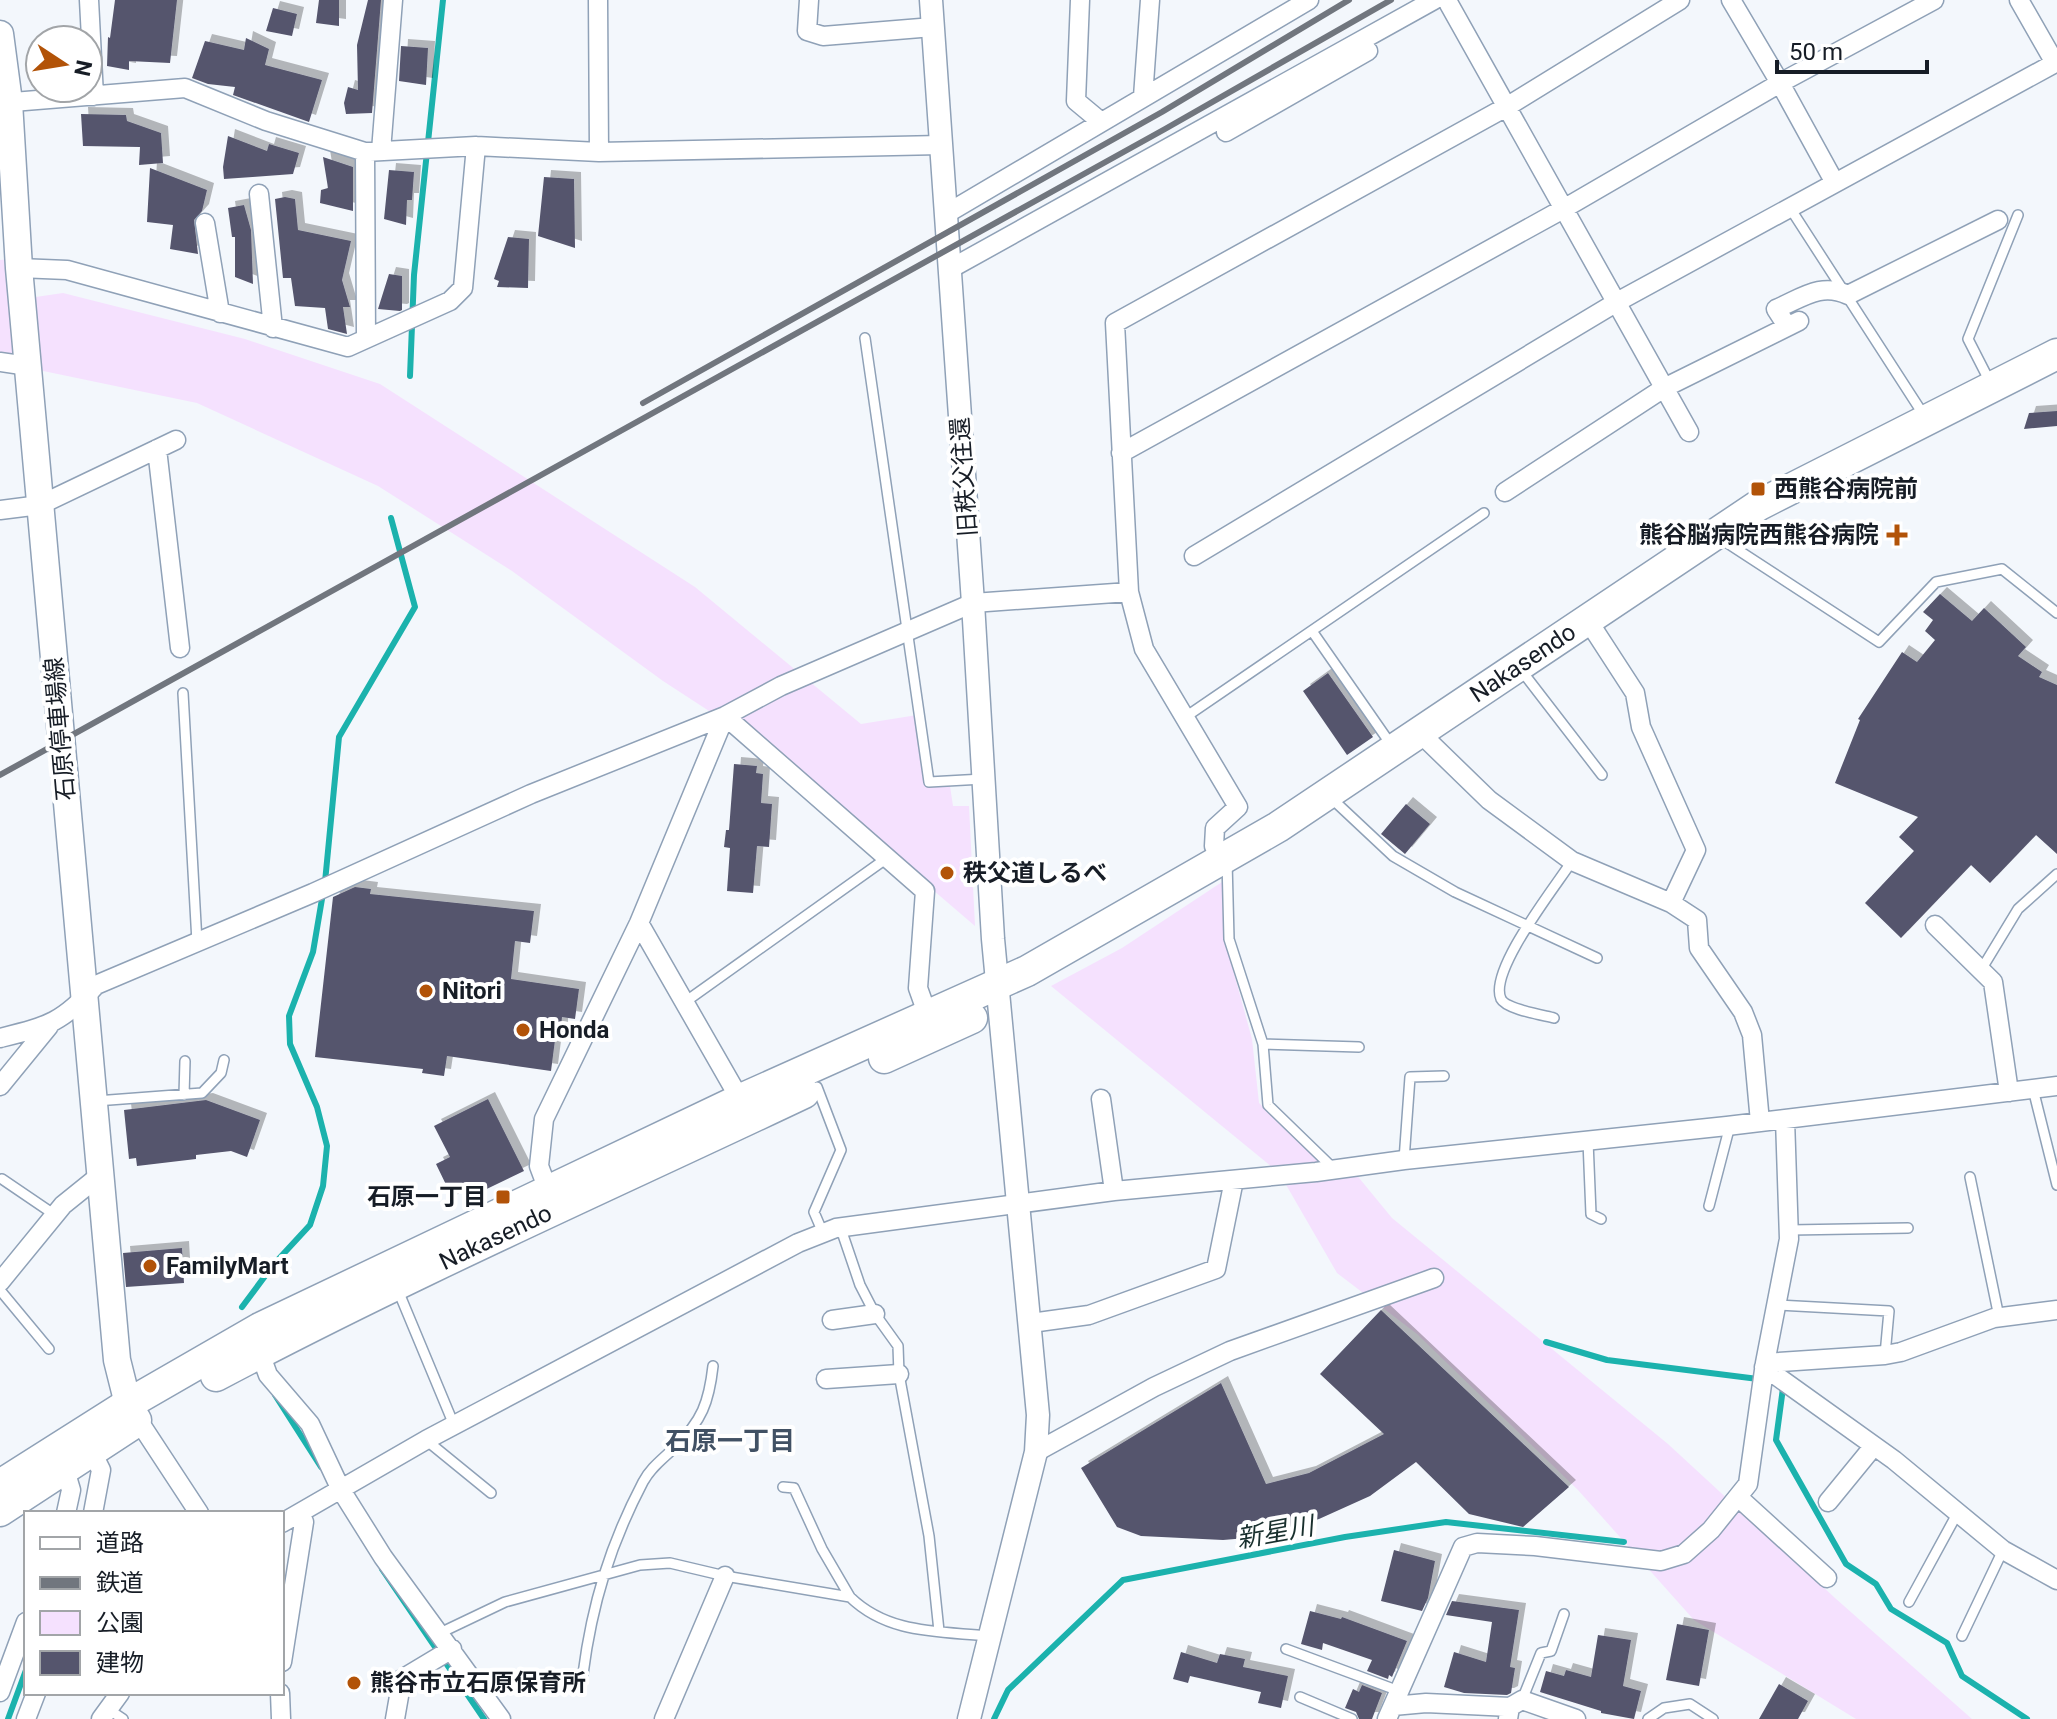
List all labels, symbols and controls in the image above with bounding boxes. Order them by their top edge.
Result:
north arrow [24,24,104,104]
scale bar [1777,24,1927,74]
text: 50 m [1789,38,1843,66]
text: N [69,58,97,78]
street label: 旧秩父往還 [946,416,982,538]
place label: 西熊谷病院前 [1774,475,1918,503]
marker: 西熊谷病院前 [1749,480,1767,498]
place label: 熊谷脳病院西熊谷病院 [1639,521,1879,549]
marker: 熊谷脳病院西熊谷病院 [1886,524,1908,546]
street label: Nakasendo [1465,618,1581,708]
street label: 石原停車場線 [40,656,80,802]
place label: 秩父道しるべ [963,859,1107,887]
marker: 秩父道しるべ [938,864,956,882]
place label: Nitori [442,977,502,1005]
marker: Nitori [417,982,435,1000]
place label: Honda [539,1016,609,1044]
marker: Honda [514,1021,532,1039]
place label: 石原一丁目 [367,1183,487,1211]
marker: 石原一丁目 [494,1188,512,1206]
street label: Nakasendo [435,1199,556,1276]
place label: FamilyMart [166,1252,289,1280]
marker: FamilyMart [141,1257,159,1275]
district label: 石原一丁目 [665,1426,795,1456]
water label: 新星川 [1234,1510,1319,1554]
legend [24,1511,284,1695]
text: 道路 [96,1529,144,1557]
text: 鉄道 [96,1569,144,1597]
text: 公園 [96,1609,144,1637]
text: 建物 [96,1649,144,1677]
place label: 熊谷市立石原保育所 [370,1669,586,1697]
marker: 熊谷市立石原保育所 [345,1674,363,1692]

